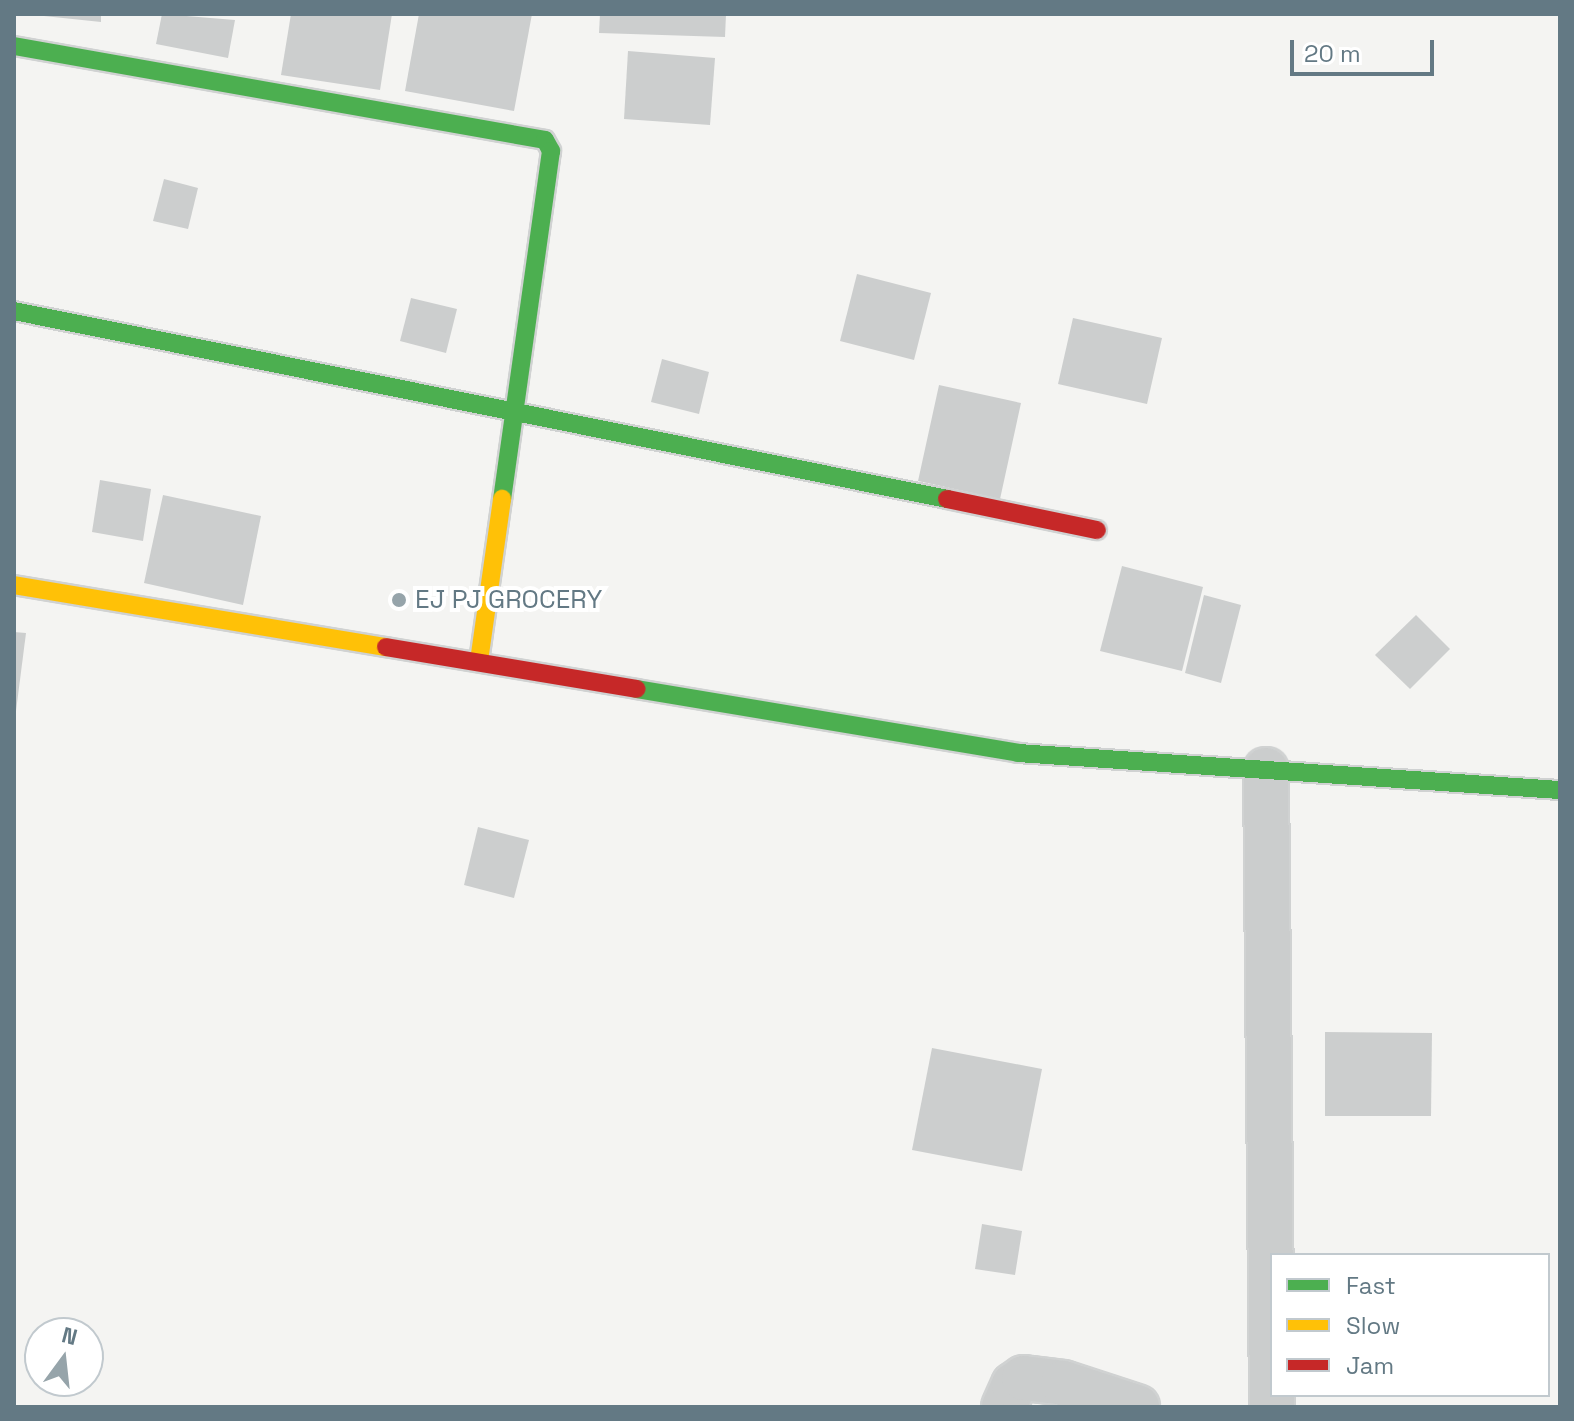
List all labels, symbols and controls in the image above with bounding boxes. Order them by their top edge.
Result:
scale bar [1294,24,1438,74]
text: 20 m [1304,38,1361,69]
place label: EJ PJ GROCERY [415,584,602,616]
marker: EJ PJ GROCERY [390,591,408,609]
legend [1270,1253,1550,1397]
text: Fast [1346,1270,1396,1301]
text: Slow [1346,1310,1400,1341]
north arrow [24,1317,104,1397]
text: N [59,1320,80,1351]
text: Jam [1346,1350,1394,1381]

